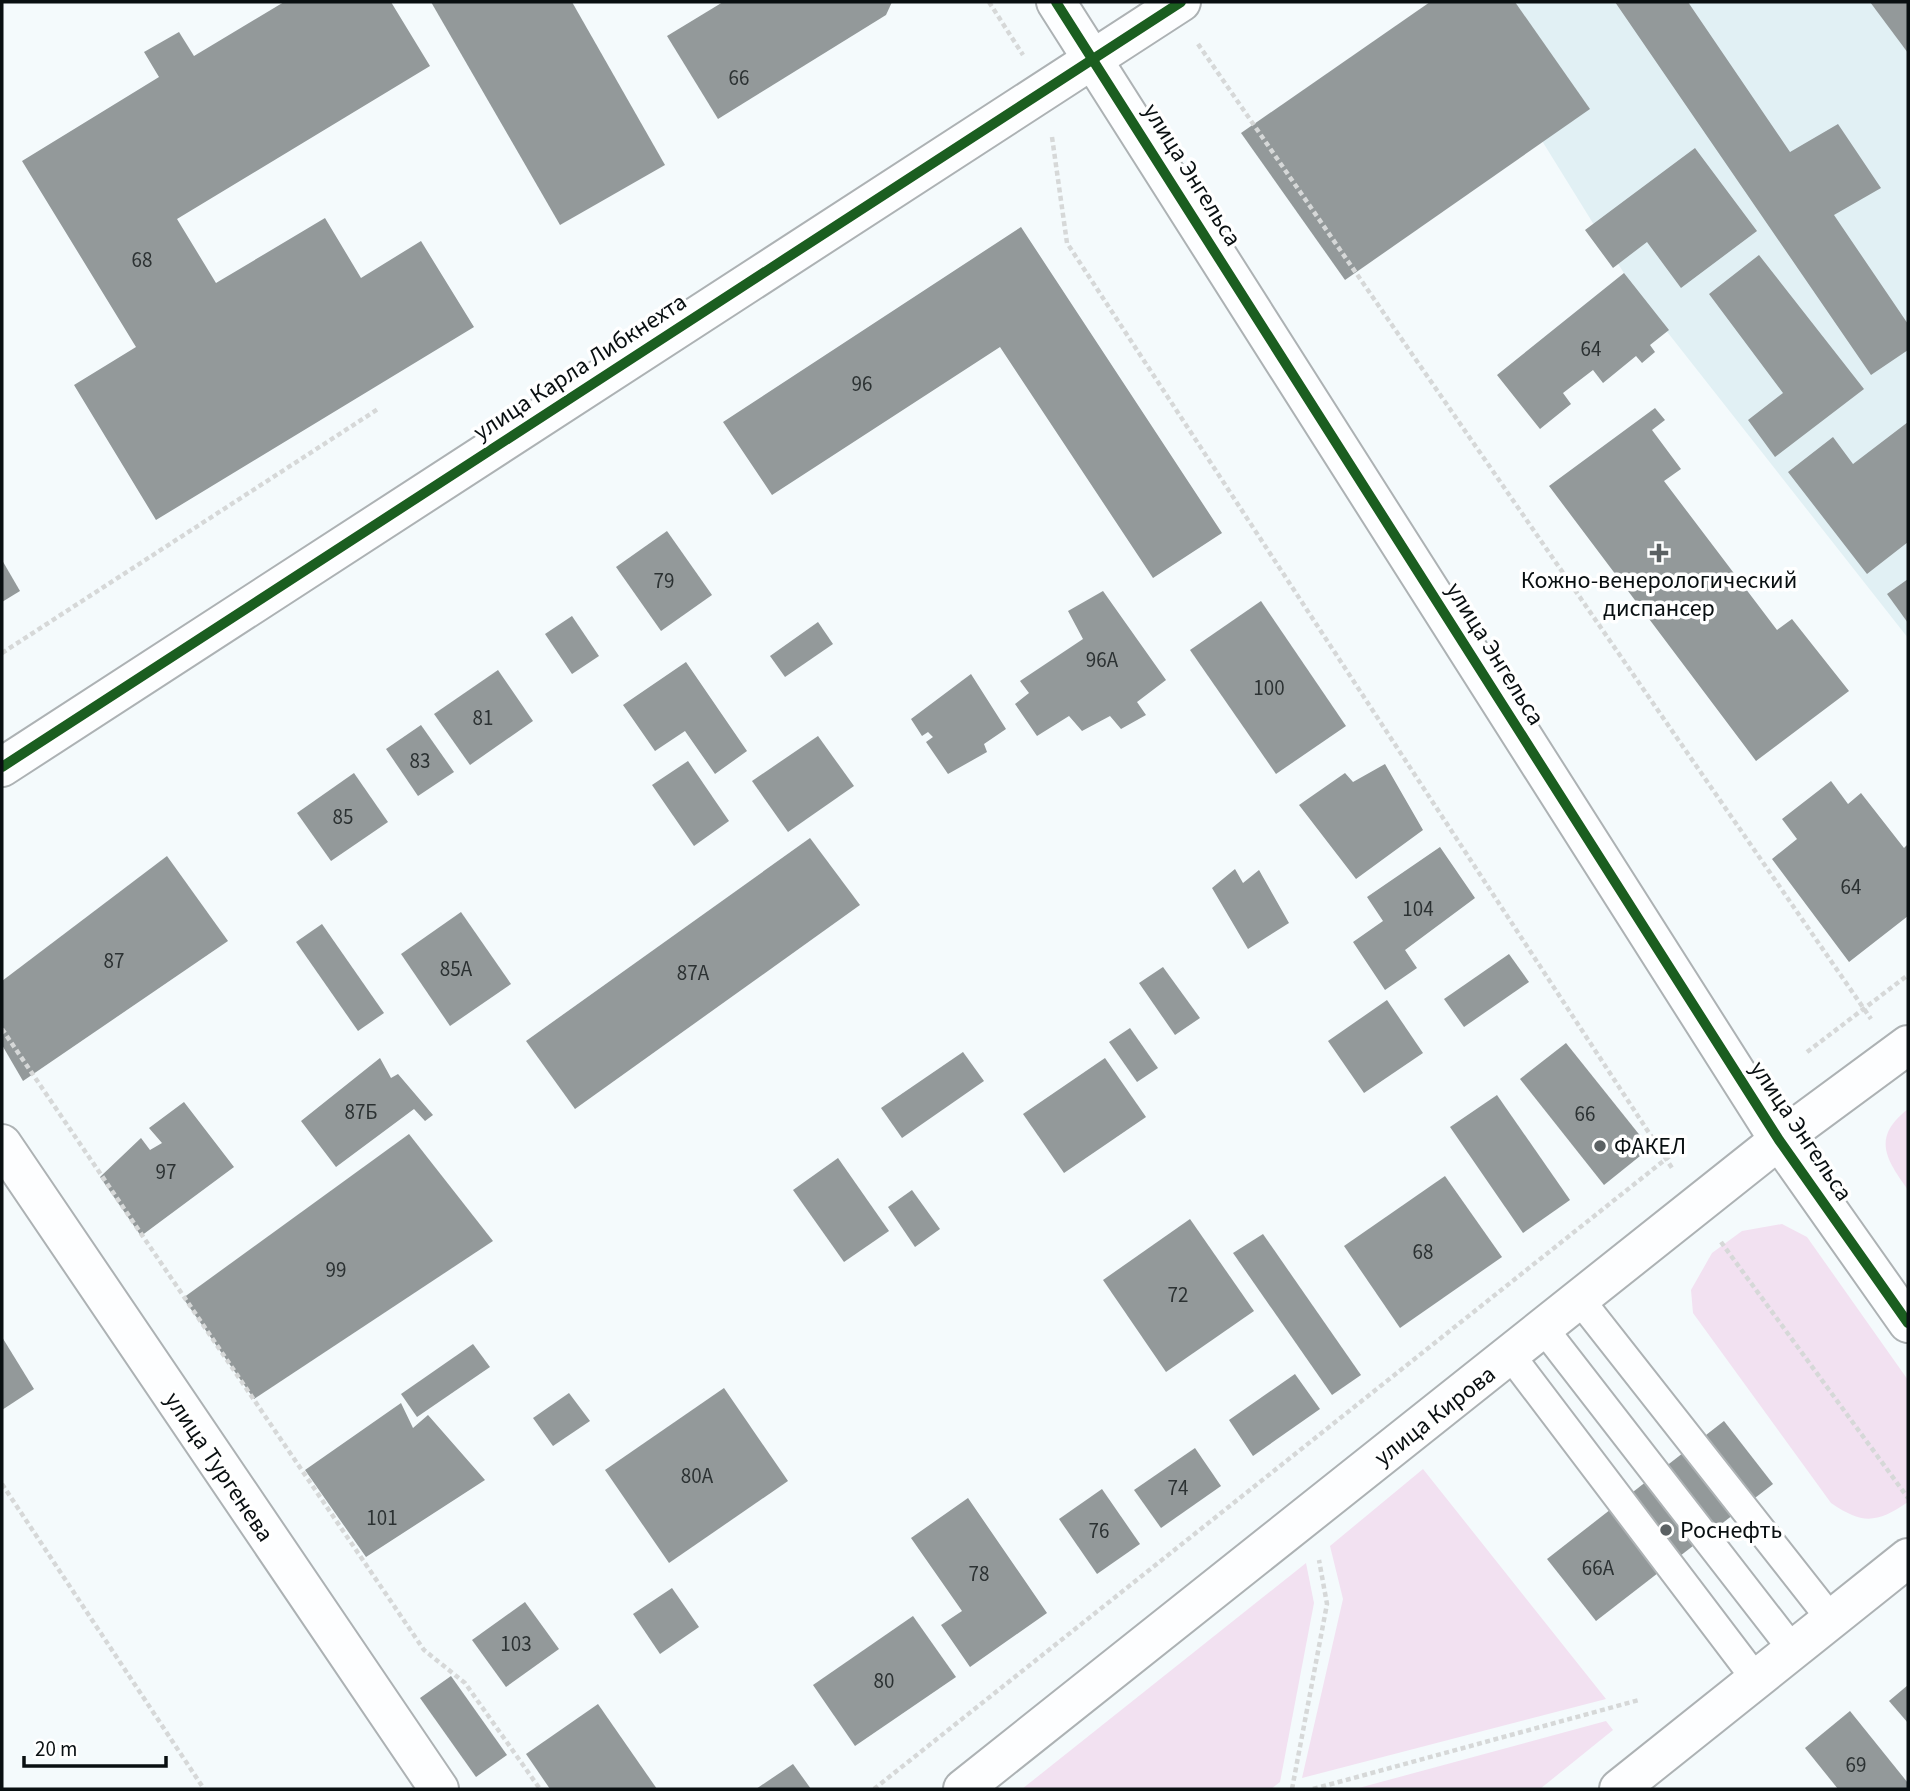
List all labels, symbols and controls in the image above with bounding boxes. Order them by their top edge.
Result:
house number: 66 [729,63,749,93]
street label: улица Энгельса [1134,97,1250,253]
house number: 68 [132,245,152,275]
street label: улица Карла Либкнехта [466,285,694,449]
house number: 64 [1581,334,1601,364]
house number: 96 [852,369,872,399]
marker: Кожно-венерологический диспансер [1649,543,1669,563]
place label: Кожно-венерологический диспансер [1521,563,1797,626]
house number: 79 [654,566,674,596]
street label: улица Энгельса [1437,576,1553,732]
house number: 96А [1086,645,1119,675]
house number: 100 [1253,673,1285,703]
house number: 81 [473,703,493,733]
house number: 83 [410,746,430,776]
house number: 85 [333,802,353,832]
house number: 64 [1841,872,1861,902]
house number: 104 [1402,894,1434,924]
house number: 87 [104,946,124,976]
house number: 85А [440,954,473,984]
house number: 87А [677,958,710,988]
street label: улица Энгельса [1741,1054,1861,1208]
house number: 87Б [344,1097,378,1127]
house number: 66 [1575,1099,1595,1129]
place label: ФАКЕЛ [1614,1129,1686,1164]
marker: ФАКЕЛ [1592,1138,1608,1154]
house number: 97 [156,1157,176,1187]
house number: 68 [1413,1237,1433,1267]
house number: 99 [326,1255,346,1285]
house number: 72 [1168,1280,1188,1310]
street label: улица Кирова [1367,1357,1503,1475]
street label: улица Тургенева [156,1385,282,1549]
house number: 80А [681,1461,714,1491]
house number: 74 [1168,1473,1188,1503]
house number: 101 [366,1503,398,1533]
place label: Роснефть [1680,1513,1782,1548]
house number: 76 [1089,1516,1109,1546]
marker: Роснефть [1658,1522,1674,1538]
house number: 66А [1582,1553,1615,1583]
house number: 78 [969,1559,989,1589]
house number: 103 [500,1629,532,1659]
house number: 80 [874,1666,894,1696]
scale bar [24,1724,166,1768]
text: 20 m [35,1734,77,1764]
house number: 69 [1846,1750,1866,1780]

